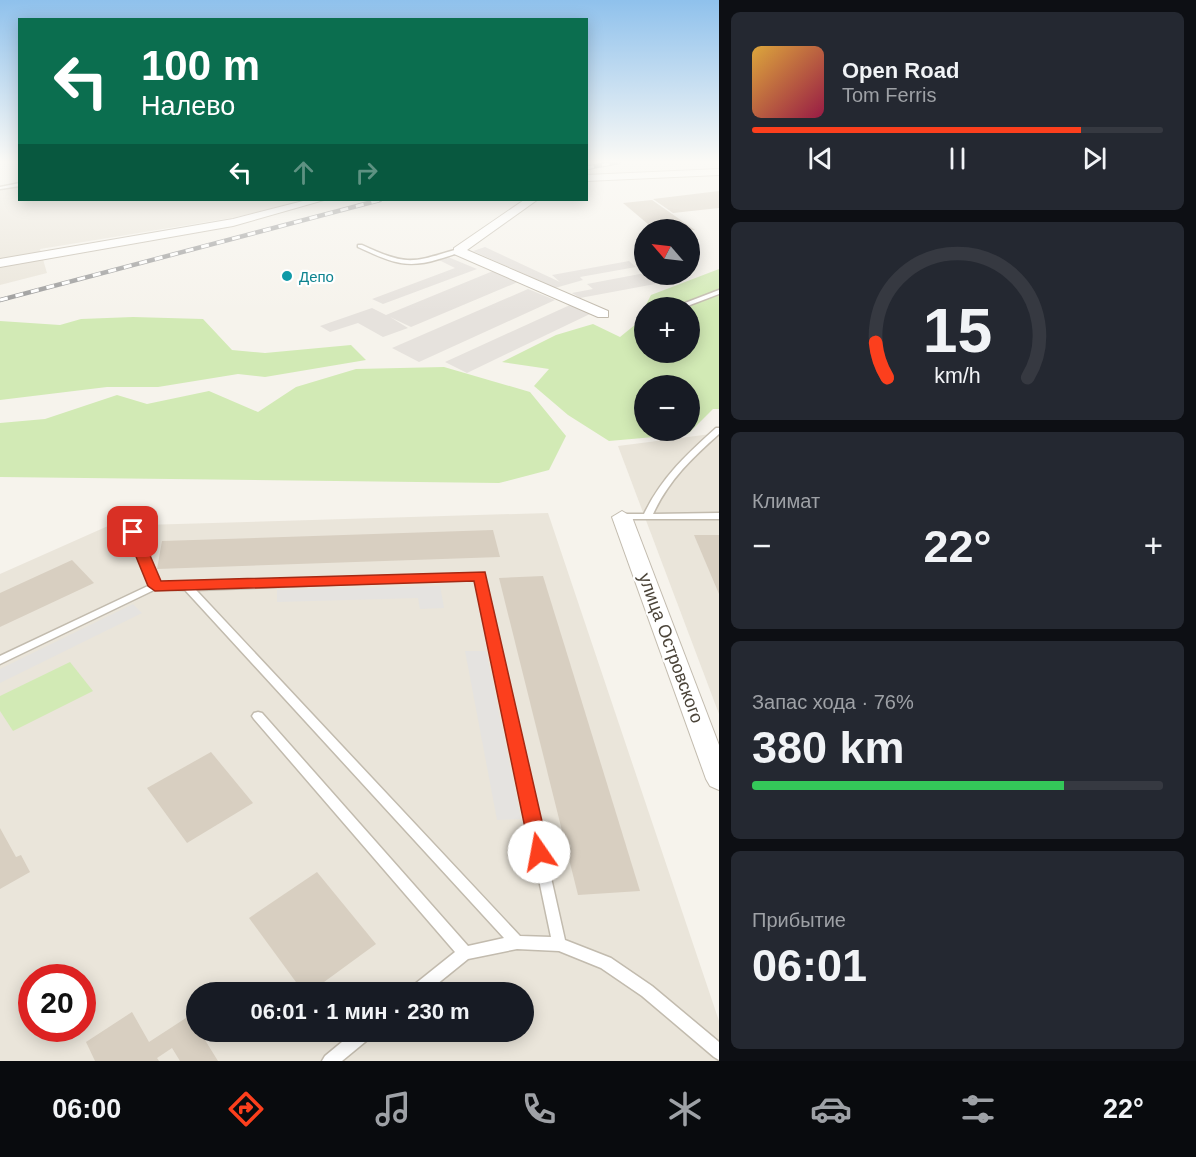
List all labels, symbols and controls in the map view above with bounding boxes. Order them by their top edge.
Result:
icon: left [42,42,120,120]
text: 100 m [141,42,260,89]
text: Open Road [842,58,959,83]
text: Tom Ferris [842,84,936,106]
text: Налево [141,91,235,121]
icon: previous [804,142,837,175]
icon: pause [941,142,974,175]
icon: next [1078,142,1111,175]
icon: left [224,156,257,189]
icon: ahead [287,156,320,189]
icon: right [350,156,383,189]
north arrow [634,219,700,285]
map controls [634,219,700,441]
place label: Депо [299,268,334,285]
marker: Депо [280,269,294,283]
text: 15 [923,296,992,365]
button: + [634,297,700,363]
text: km/h [934,364,981,388]
button: − [634,375,700,441]
text: Климат [752,490,820,512]
pin [107,506,158,557]
icon: arrive [116,515,149,548]
text: 22° [923,521,992,572]
text: − [752,527,771,564]
text: + [1144,527,1163,564]
street label: улица Островского [635,570,707,726]
text: Запас хода · 76% [752,691,914,713]
text: 380 km [752,722,905,773]
position arrow [507,820,571,884]
text: Прибытие [752,909,846,931]
text: 06:01 [752,940,867,991]
speed limit sign: 20 [18,964,96,1042]
text: 06:01 · 1 мин · 230 m [250,999,470,1024]
icon: directions [225,1088,267,1130]
icon: music [372,1088,414,1130]
icon: phone [518,1088,560,1130]
icon: climate [664,1088,706,1130]
icon: car [810,1088,852,1130]
icon: filters [957,1088,999,1130]
text: 06:00 [52,1094,121,1124]
text: 22° [1103,1094,1144,1124]

